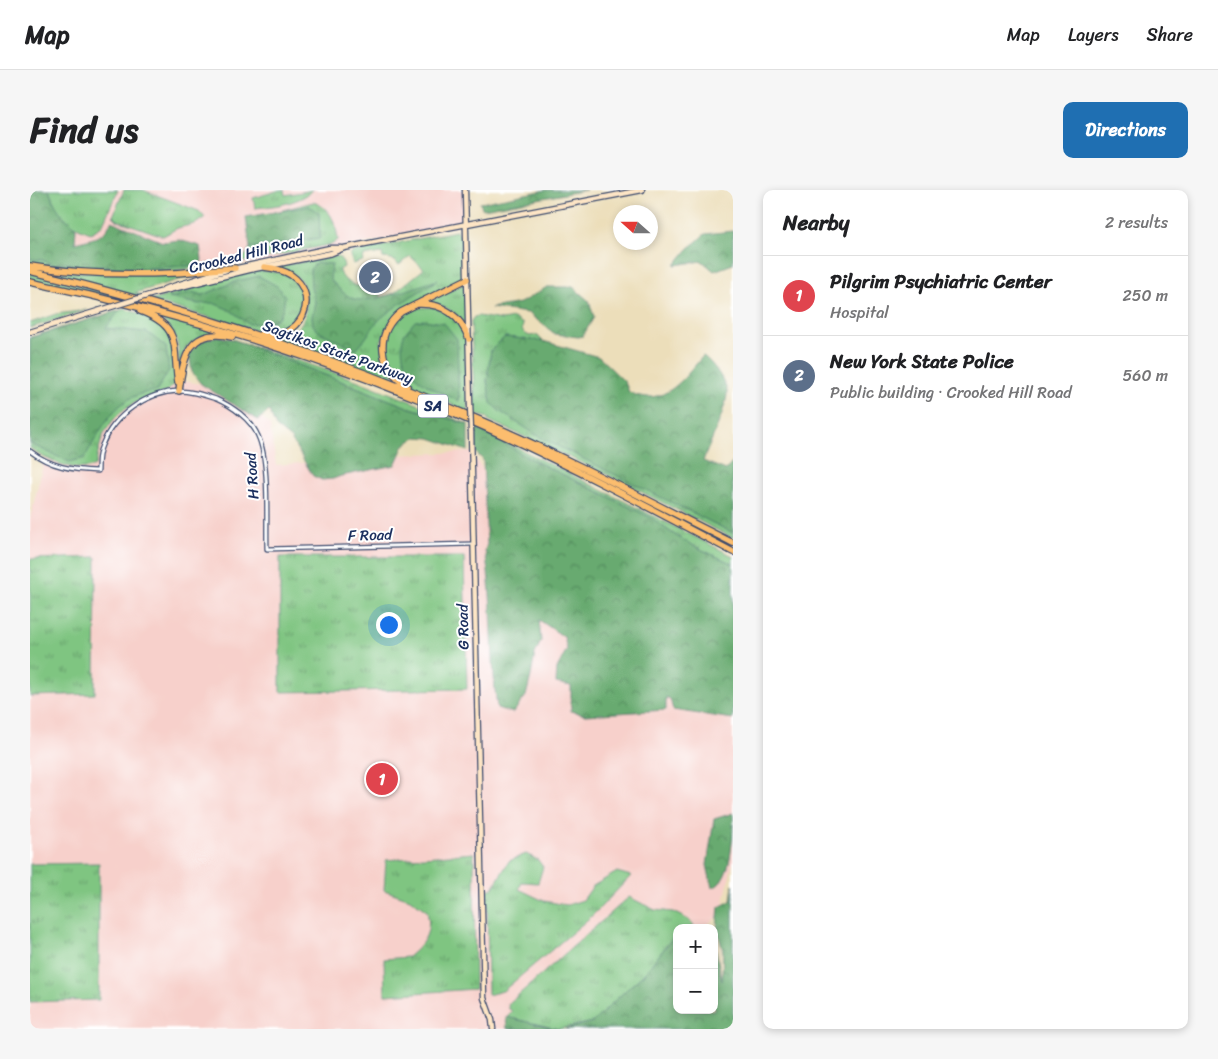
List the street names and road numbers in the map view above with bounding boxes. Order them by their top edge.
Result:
street label: Crooked Hill Road [186,227,307,281]
street label: Sagtikos State Parkway [259,313,417,391]
road number: SA [418,395,448,418]
street label: H Road [237,451,267,500]
street label: F Road [348,522,393,548]
street label: G Road [450,603,476,650]

